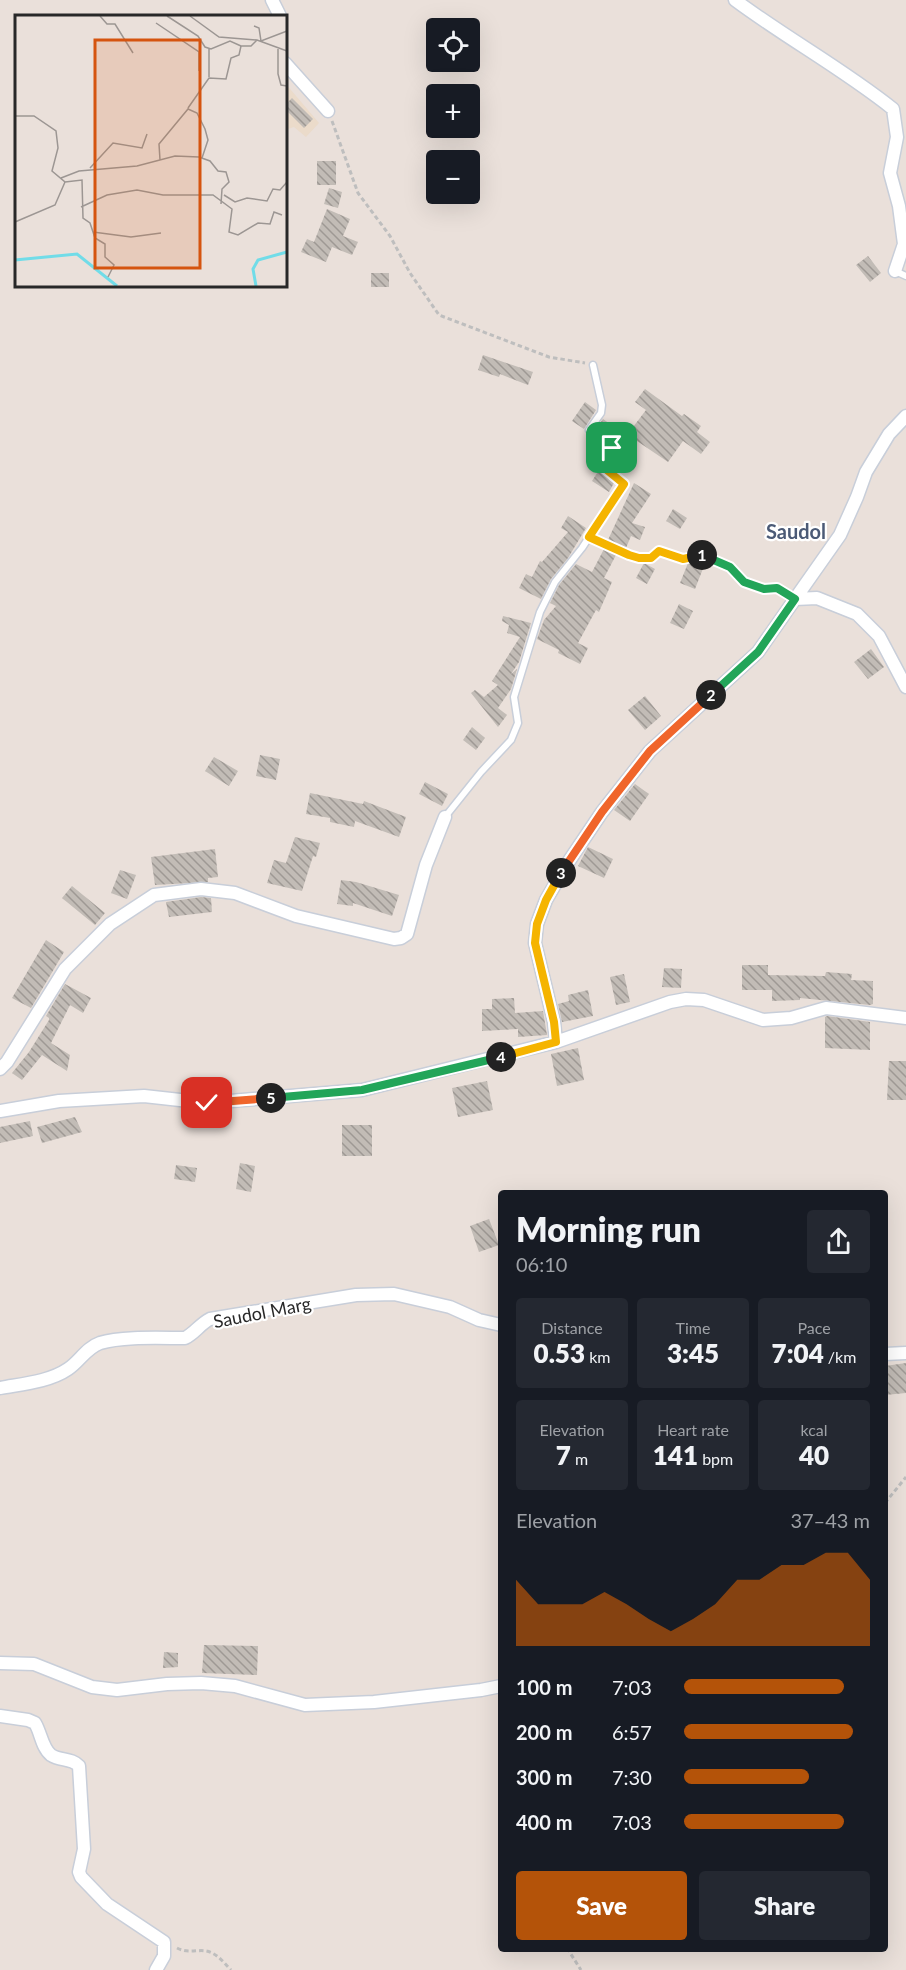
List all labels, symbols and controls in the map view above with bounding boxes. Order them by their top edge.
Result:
inset map [15,15,286,286]
map controls [426,18,480,204]
button: locate [426,18,480,72]
button: + [426,84,480,138]
button: − [426,150,480,204]
pin [586,422,637,473]
icon: arrive [595,431,628,464]
district label: Saudol [766,519,826,543]
pin: 1 [687,540,717,570]
text: 1 [697,545,707,564]
pin: 2 [696,680,726,710]
text: 2 [706,685,716,704]
pin: 3 [546,858,576,888]
text: 3 [556,863,566,882]
pin: 4 [486,1042,516,1072]
text: 4 [496,1047,506,1066]
pin [181,1077,232,1128]
pin: 5 [256,1083,286,1113]
icon: check [190,1086,223,1119]
text: 5 [266,1088,276,1107]
text: Morning run [516,1209,701,1249]
button: share [807,1210,870,1273]
text: 06:10 [516,1252,567,1276]
street label: Saudol Marg [211,1292,313,1332]
text: Distance [541,1318,603,1337]
text: Time [676,1318,710,1337]
text: Pace [797,1318,831,1337]
text: 0.53 [534,1337,585,1369]
text: 3:45 [667,1337,719,1369]
text: 7:04 [772,1337,824,1369]
text: km [585,1347,610,1366]
text: /km [824,1347,856,1366]
text: Elevation [540,1420,605,1439]
text: Heart rate [657,1420,729,1439]
text: kcal [800,1420,828,1439]
text: 7 [556,1439,571,1471]
text: 141 [653,1439,698,1471]
text: 40 [799,1439,829,1471]
text: m [571,1449,588,1468]
text: bpm [698,1449,733,1468]
text: Elevation [516,1508,597,1532]
text: 37–43 m [790,1508,870,1532]
text: 100 m [516,1675,572,1699]
text: 7:03 [612,1675,652,1699]
text: 200 m [516,1720,572,1744]
text: 6:57 [612,1720,652,1744]
text: 300 m [516,1765,572,1789]
text: 7:30 [612,1765,652,1789]
text: 400 m [516,1810,572,1834]
text: 7:03 [612,1810,652,1834]
button: Save [516,1871,687,1940]
button: Share [699,1871,870,1940]

